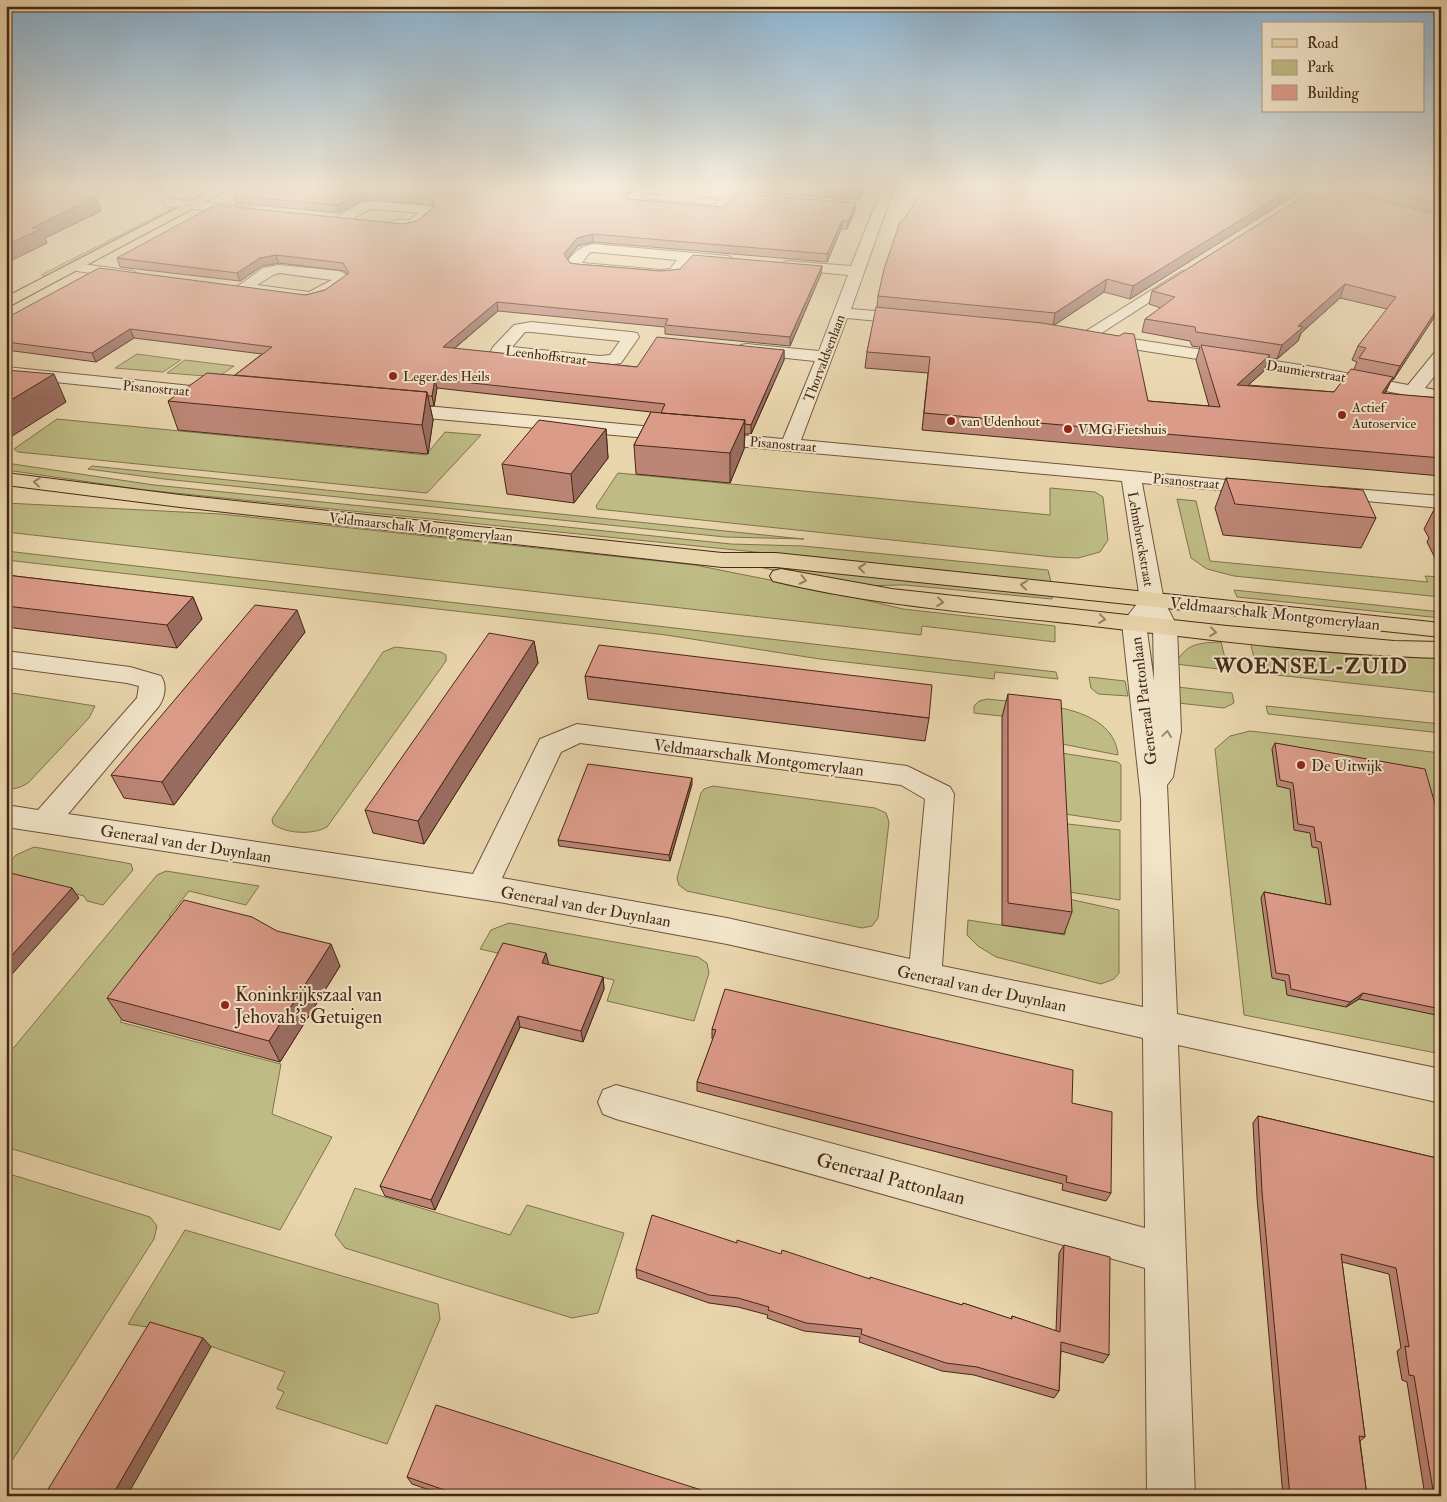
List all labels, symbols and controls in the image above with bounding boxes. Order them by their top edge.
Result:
legend [1262,22,1424,112]
text: Road [1307,34,1339,53]
text: Park [1307,58,1334,77]
text: Building [1307,84,1359,103]
street label: Thorvaldsenlaan [800,312,849,404]
street label: Leenhoffstraat [504,342,588,369]
street label: Daumierstraat [1265,357,1348,386]
place label: Leger des Heils [403,368,490,385]
marker: Leger des Heils [387,370,399,382]
street label: Pisanostraat [122,377,190,400]
place label: Actief Autoservice [1351,399,1417,432]
marker: Actief Autoservice [1336,409,1348,421]
place label: van Udenhout [960,413,1041,430]
marker: van Udenhout [945,415,957,427]
place label: VMG Fietshuis [1078,421,1167,438]
marker: VMG Fietshuis [1062,423,1074,435]
street label: Pisanostraat [749,433,817,456]
street label: Pisanostraat [1152,470,1220,493]
one-way arrow [33,477,41,488]
street label: Lehmbruckstraat [1124,490,1157,588]
street label: Veldmaarschalk Montgomerylaan [328,509,514,547]
one-way arrow [858,563,866,574]
one-way arrow [798,574,807,585]
one-way arrow [1020,580,1028,591]
street label: Veldmaarschalk Montgomerylaan [1169,593,1381,635]
one-way arrow [937,596,945,607]
one-way arrow [1098,613,1106,624]
one-way arrow [1209,626,1217,637]
street label: Generaal Pattonlaan [1126,636,1162,766]
district label: WOENSEL-ZUID [1213,653,1408,680]
one-way arrow [1161,730,1172,738]
street label: Veldmaarschalk Montgomerylaan [653,735,865,781]
place label: De Uitwijk [1311,756,1382,776]
marker: De Uitwijk [1295,759,1307,771]
street label: Generaal van der Duynlaan [99,821,273,867]
street label: Generaal van der Duynlaan [499,882,673,932]
street label: Generaal van der Duynlaan [895,961,1068,1017]
place label: Koninkrijkszaal van Jehovah's Getuigen [234,983,382,1029]
marker: Koninkrijkszaal van Jehovah's Getuigen [219,999,231,1011]
street label: Generaal Pattonlaan [814,1148,968,1210]

